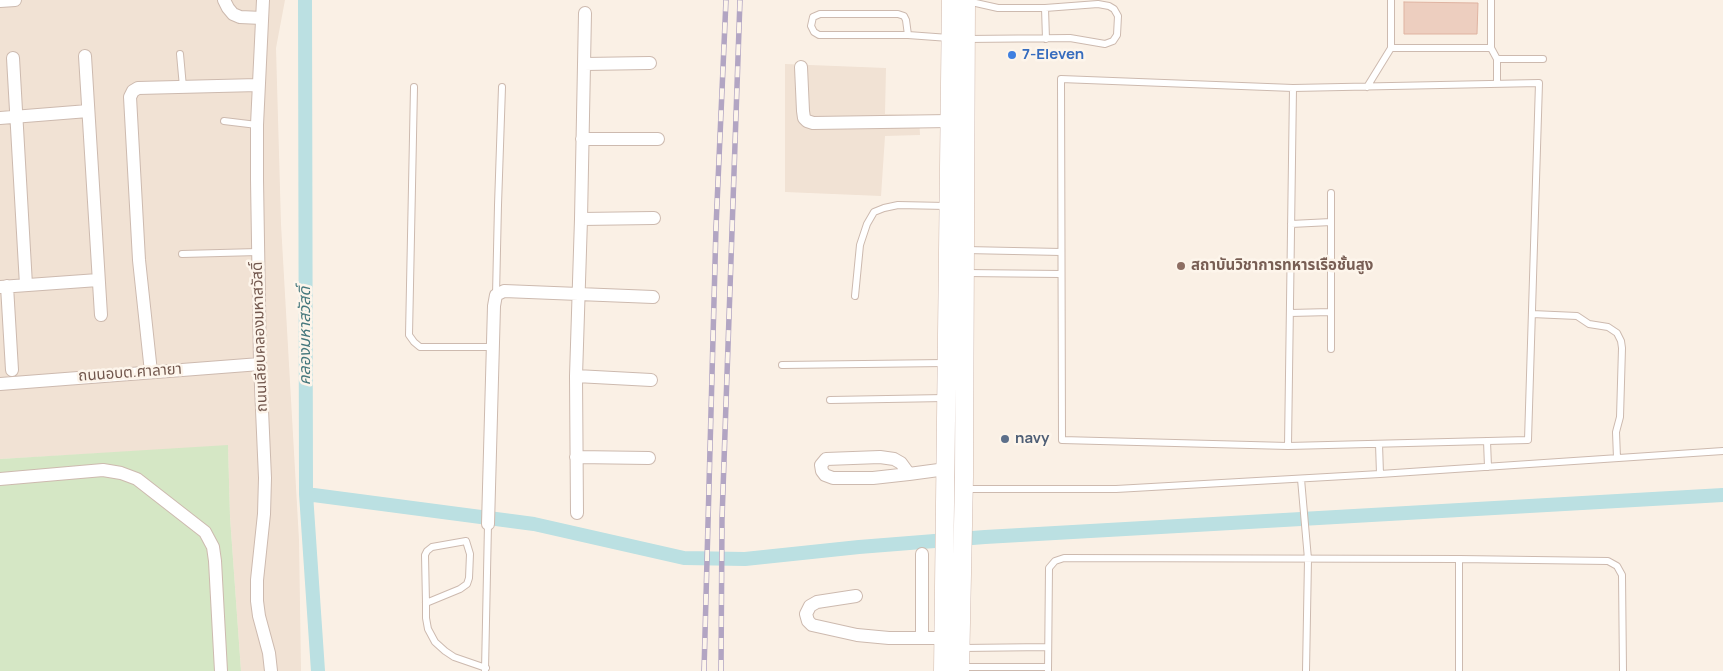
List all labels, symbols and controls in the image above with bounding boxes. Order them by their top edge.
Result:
place label: 7-Eleven [1022,46,1084,64]
marker: 7-Eleven [1006,49,1018,61]
place label: สถาบันวิชาการทหารเรือชั้นสูง [1191,257,1373,275]
marker: สถาบันวิชาการทหารเรือชั้นสูง [1175,260,1187,272]
street label: ถนนเลียบคลองมหาสวัสดิ์ [248,261,272,413]
water label: คลองมหาสวัสดิ์ [296,287,316,385]
street label: ถนนอบต.ศาลายา [78,360,182,386]
place label: navy [1015,430,1049,448]
marker: navy [999,433,1011,445]

